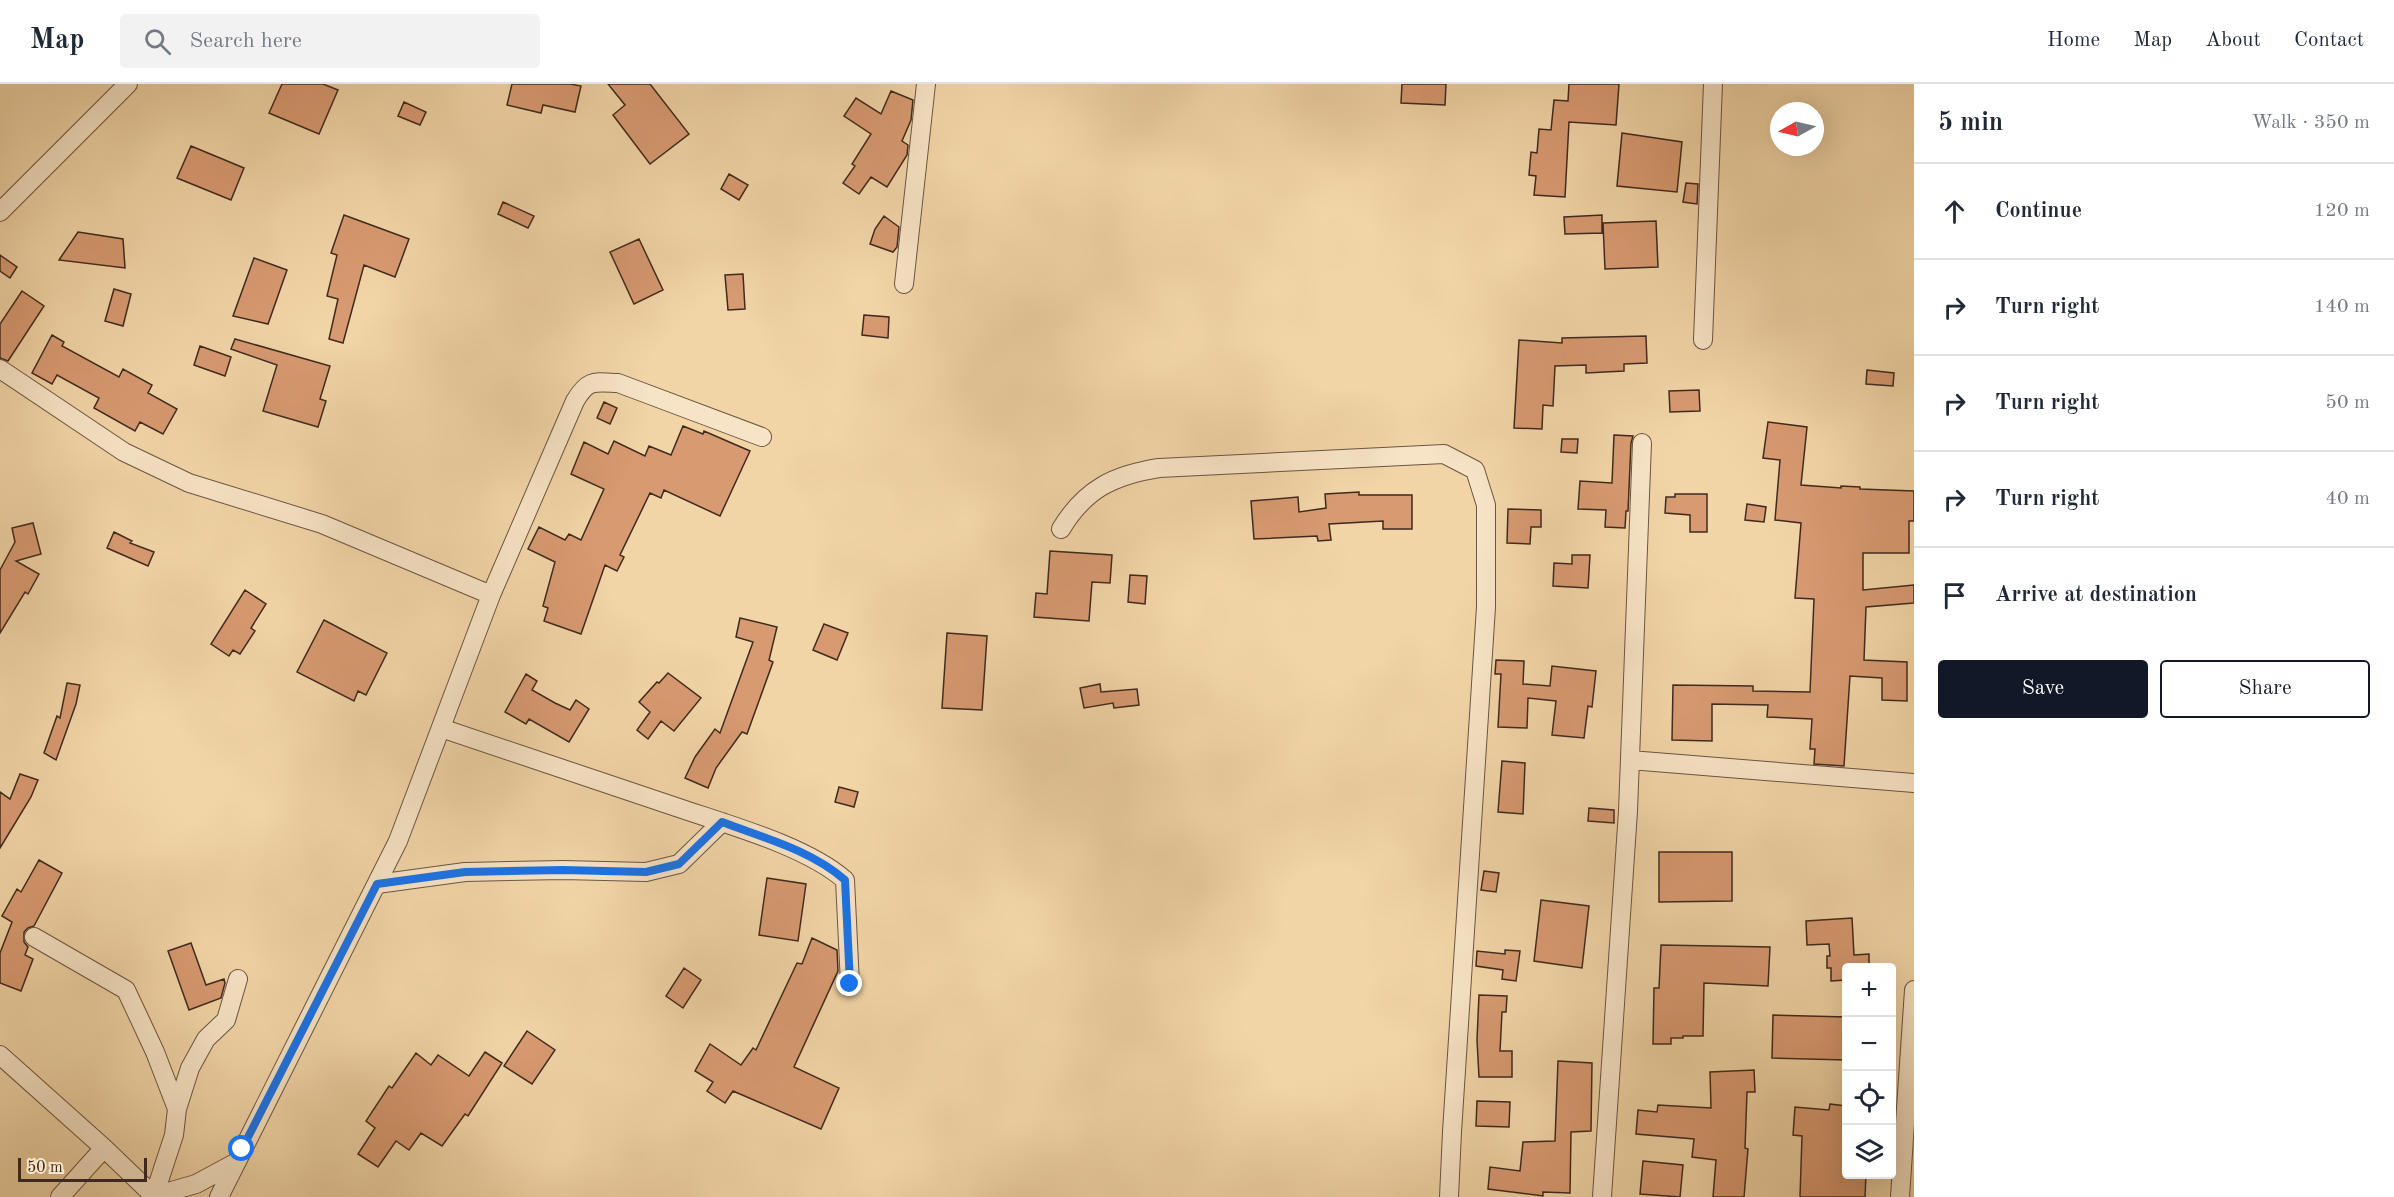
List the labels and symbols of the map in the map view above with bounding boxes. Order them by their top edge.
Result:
north arrow [1770,102,1824,156]
route end [836,970,862,996]
route start [228,1135,254,1161]
scale bar [18,1155,147,1182]

